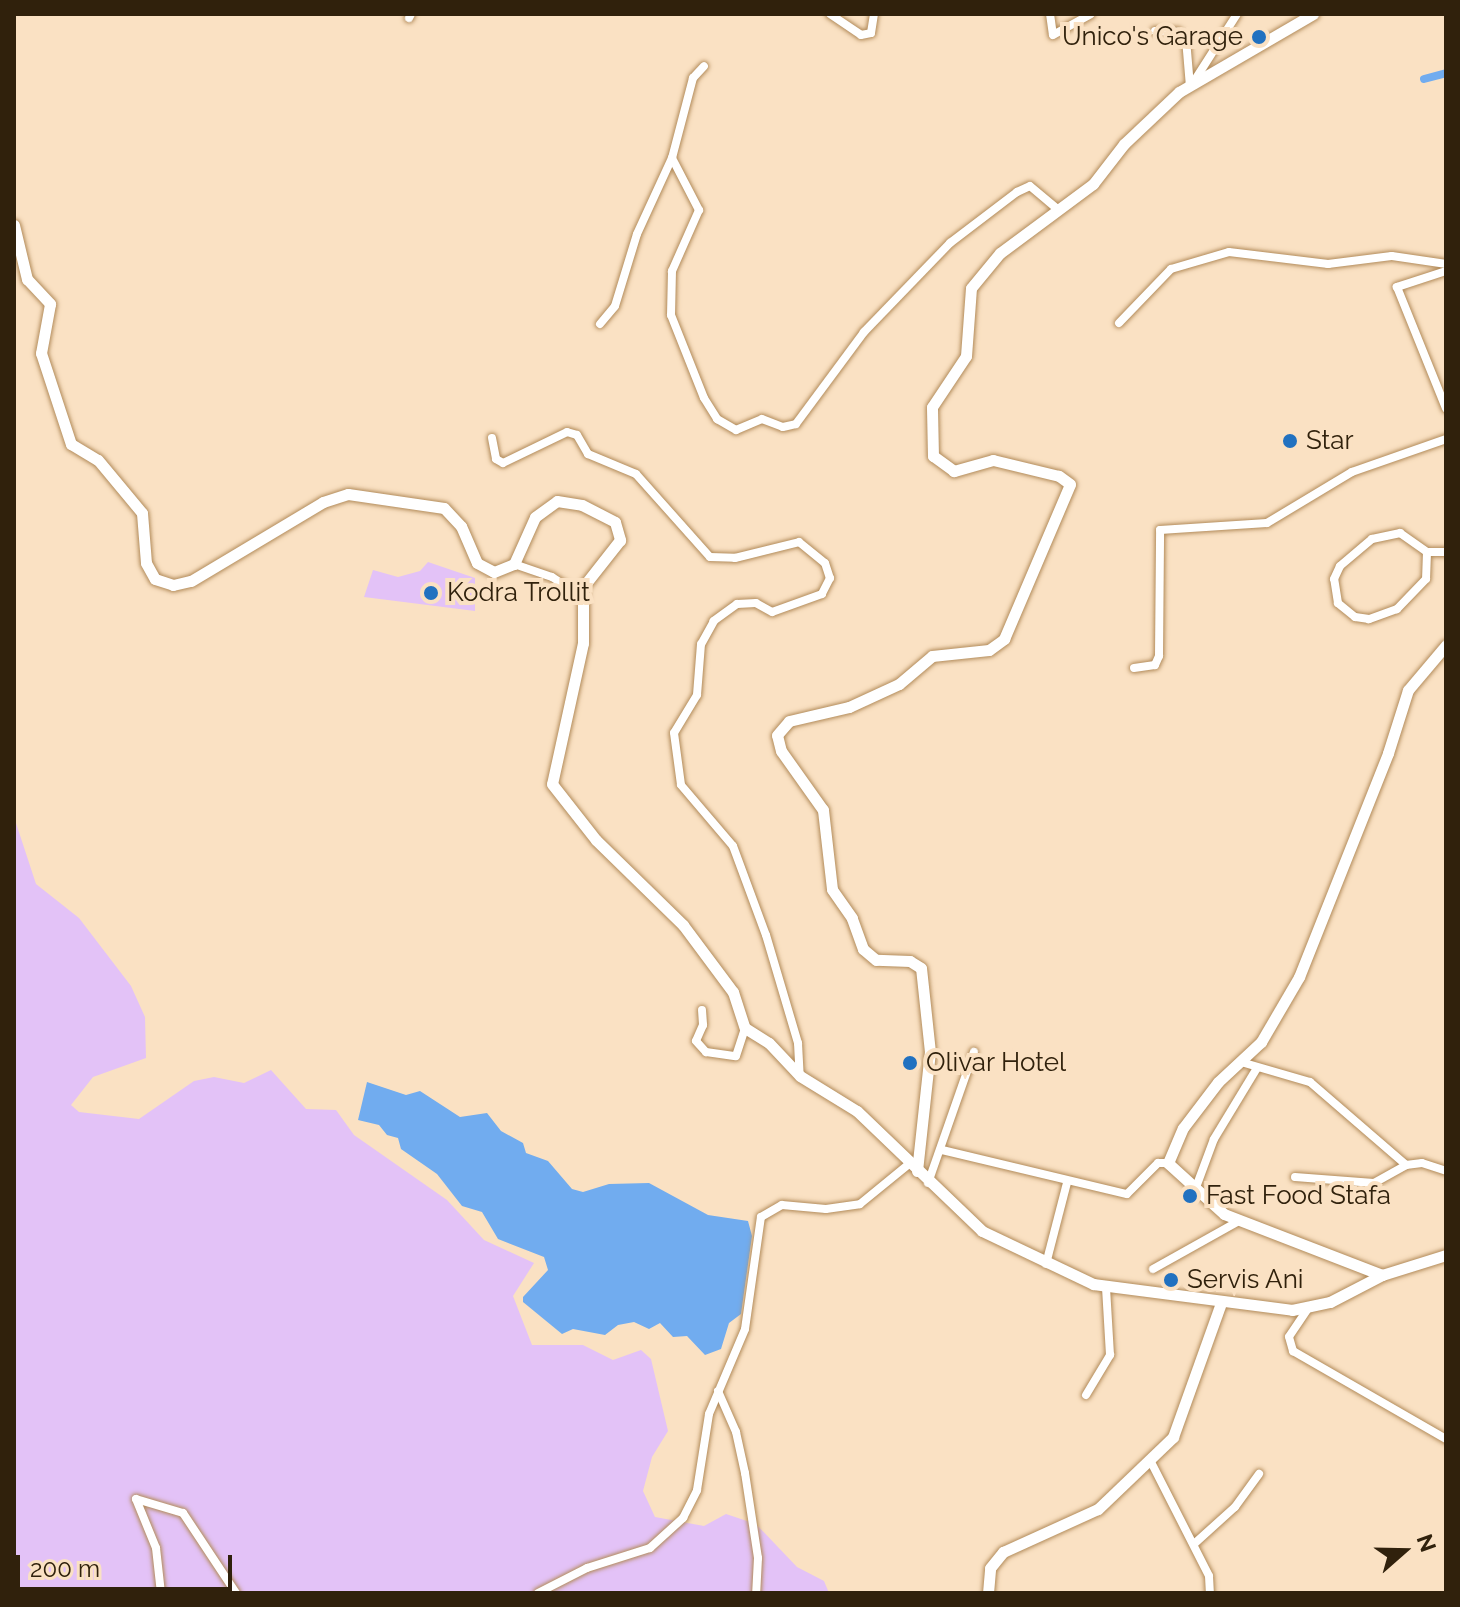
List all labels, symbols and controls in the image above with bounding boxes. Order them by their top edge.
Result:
place label: Unico's Garage [1062,21,1243,53]
marker: Unico's Garage [1250,28,1268,46]
place label: Star [1306,425,1354,457]
marker: Star [1281,432,1299,450]
place label: Kodra Trollit [447,577,591,609]
marker: Kodra Trollit [422,584,440,602]
place label: Olivar Hotel [926,1047,1067,1079]
marker: Olivar Hotel [901,1054,919,1072]
place label: Fast Food Stafa [1206,1180,1391,1212]
marker: Fast Food Stafa [1181,1187,1199,1205]
place label: Servis Ani [1187,1264,1304,1296]
marker: Servis Ani [1162,1271,1180,1289]
north arrow [1364,1511,1444,1591]
text: N [1411,1530,1442,1555]
scale bar [20,1539,236,1589]
text: 200 m [30,1554,100,1583]

